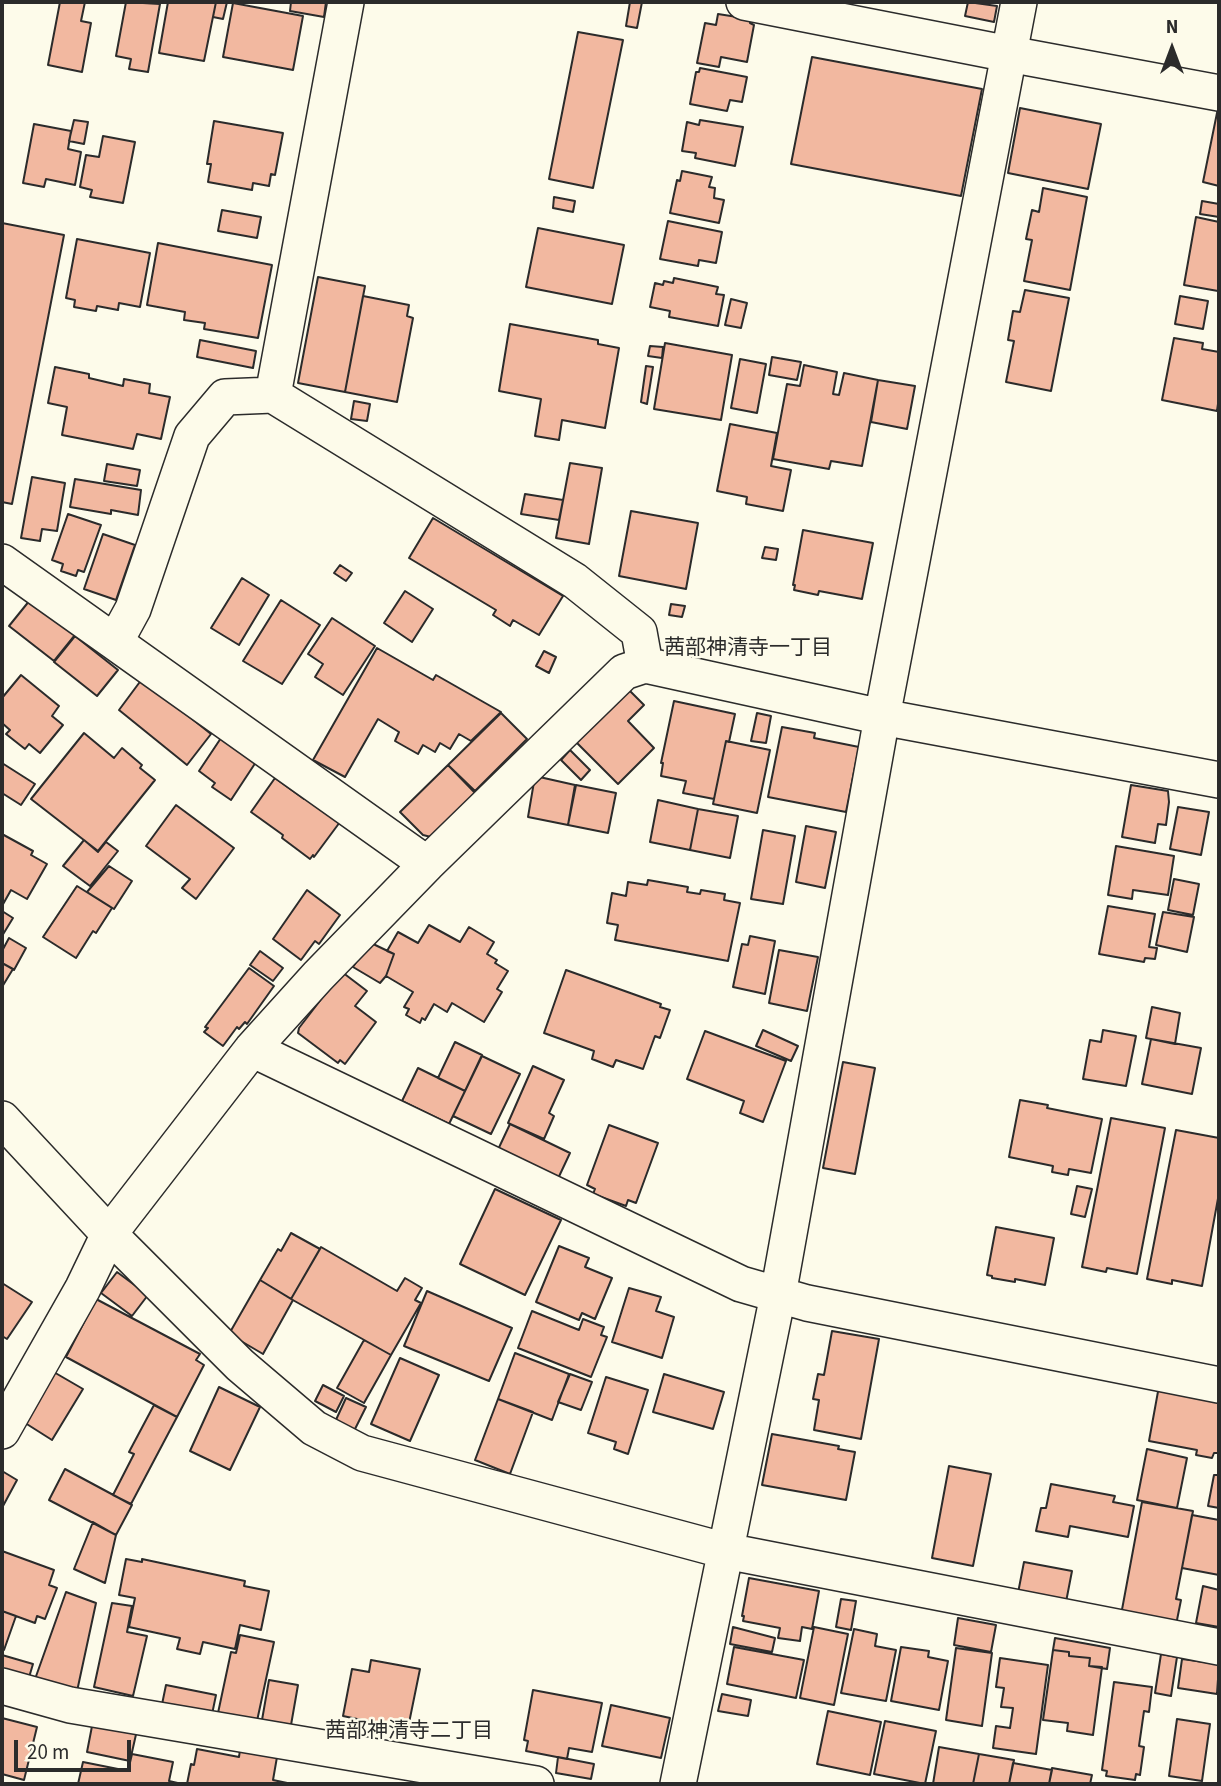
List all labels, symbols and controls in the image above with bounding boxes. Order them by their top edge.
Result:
north arrow [1137,14,1207,84]
text: N [1166,14,1178,41]
district label: 茜部神清寺一丁目 [664,636,832,662]
district label: 茜部神清寺二丁目 [325,1719,493,1745]
scale bar [18,1726,135,1770]
text: 20 m [27,1737,69,1767]

